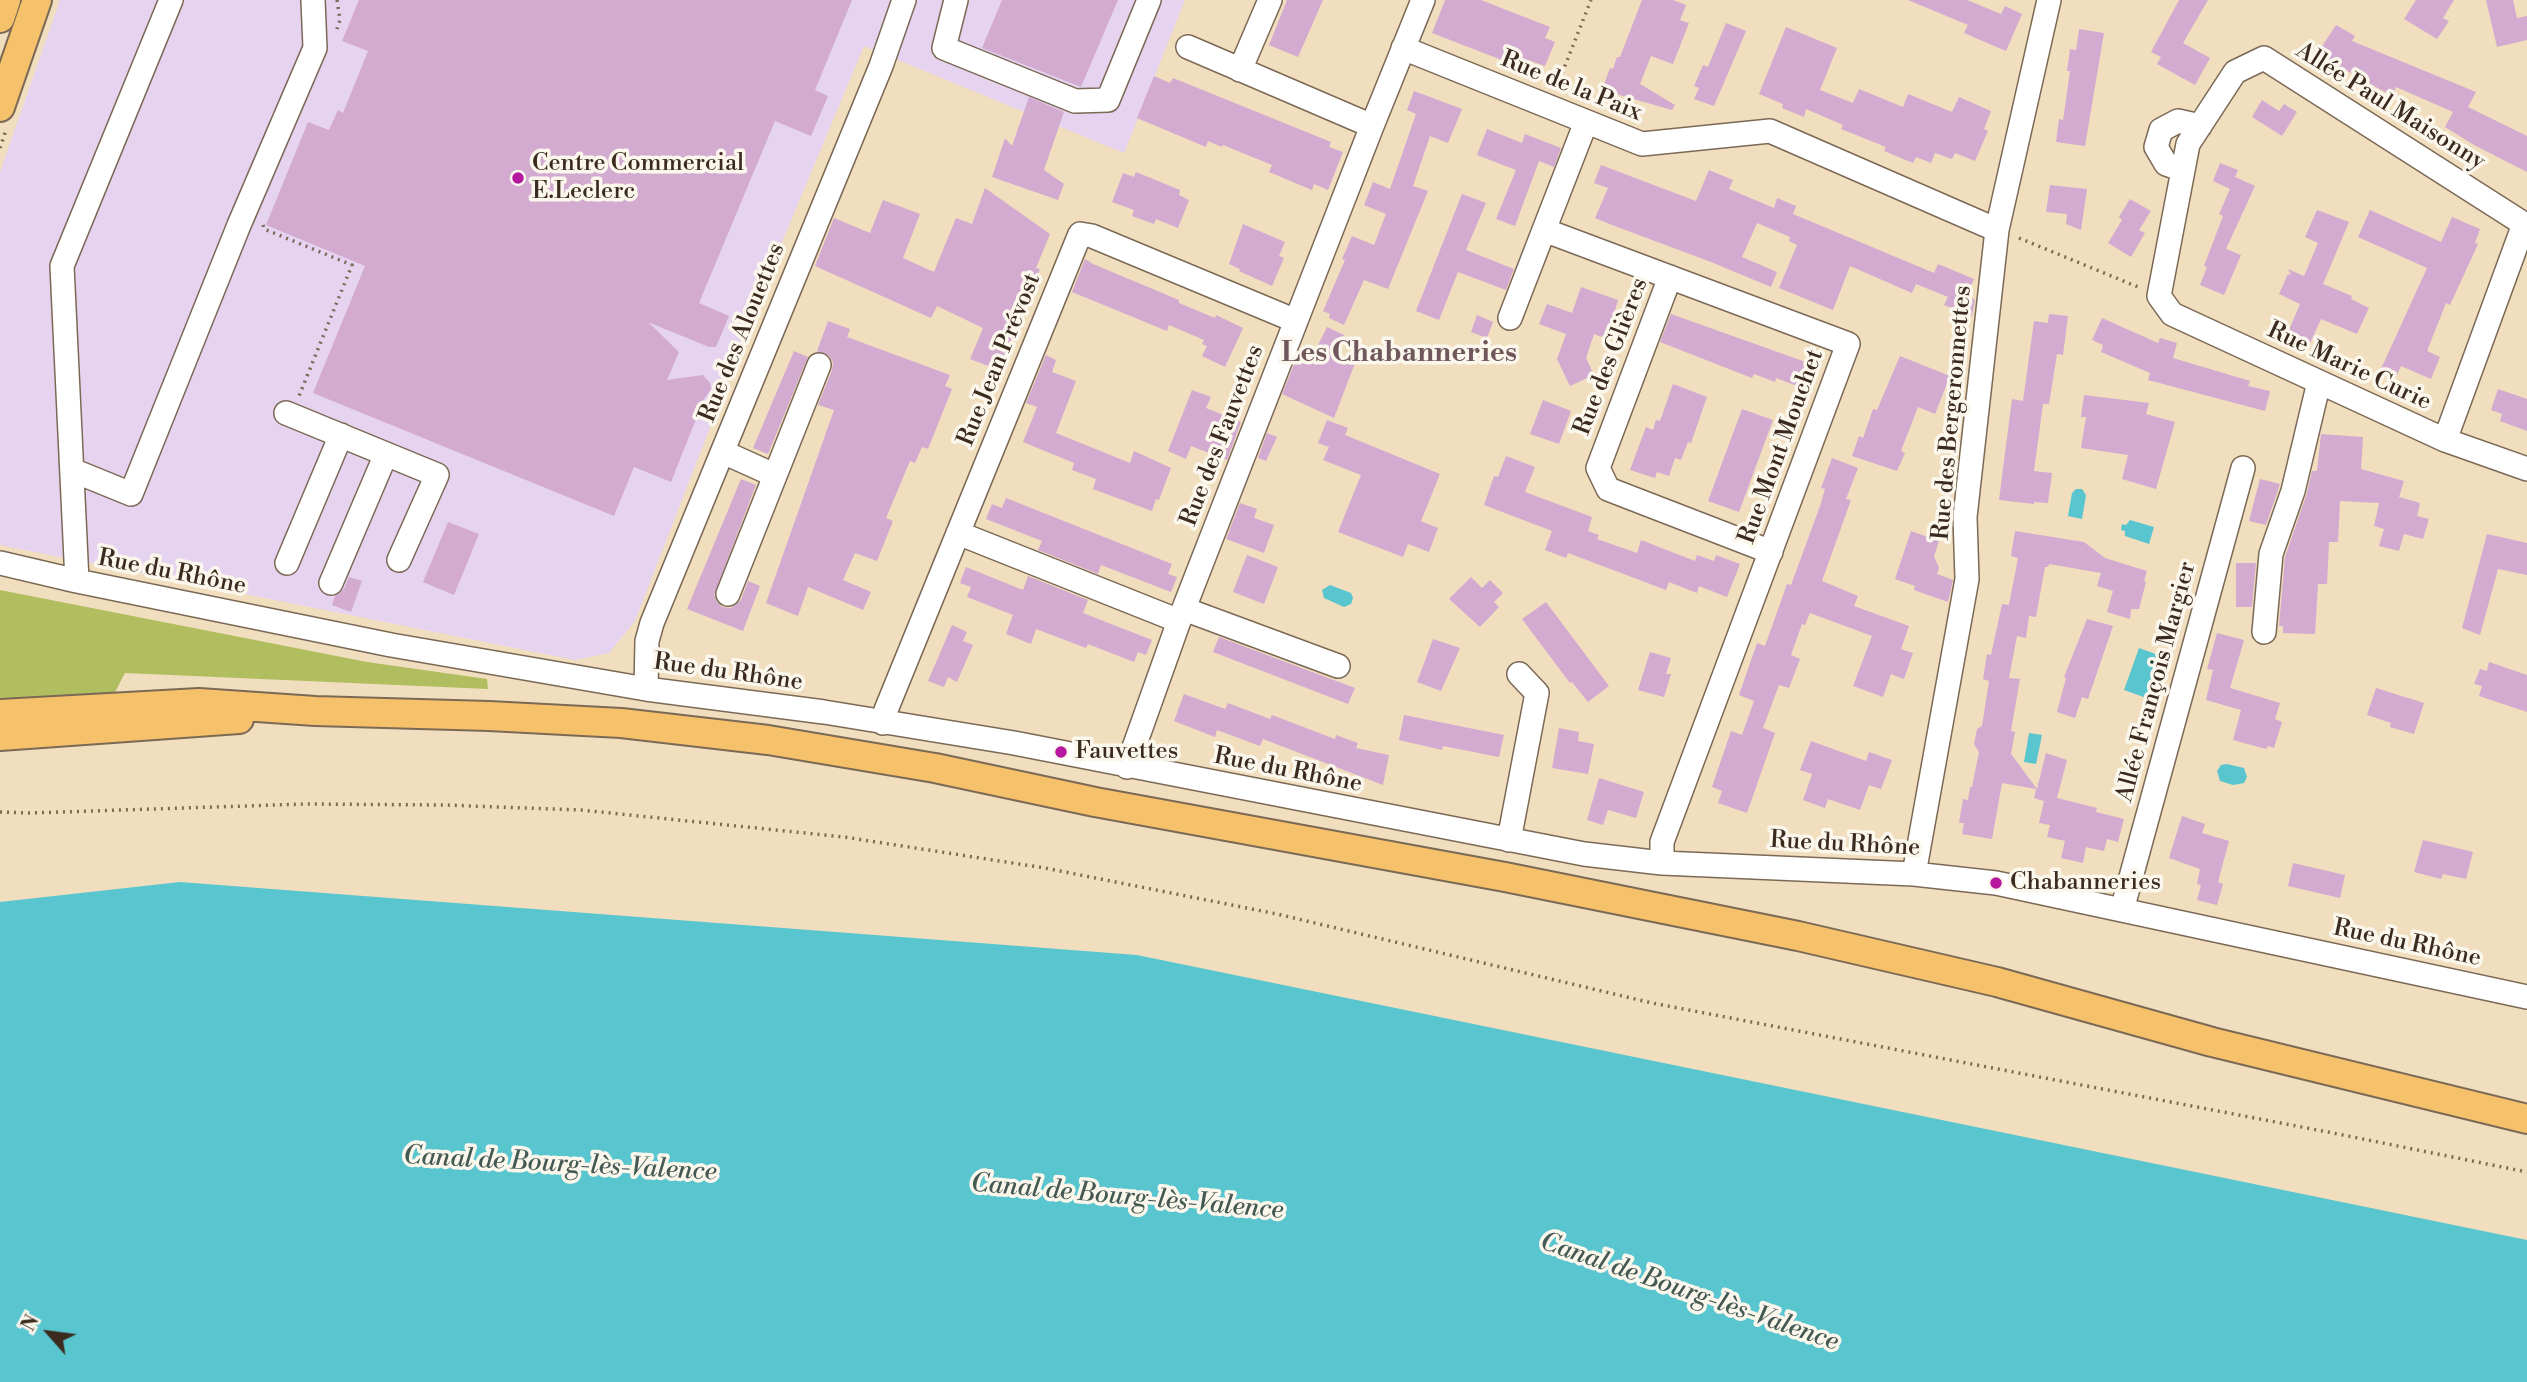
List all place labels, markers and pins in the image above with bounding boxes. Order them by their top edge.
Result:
place label: Centre Commercial E.Leclerc [532,150,744,206]
marker: Centre Commercial E.Leclerc [510,170,526,186]
place label: Fauvettes [1075,738,1178,766]
marker: Fauvettes [1053,744,1069,760]
place label: Chabanneries [2010,869,2161,897]
marker: Chabanneries [1988,875,2004,891]

